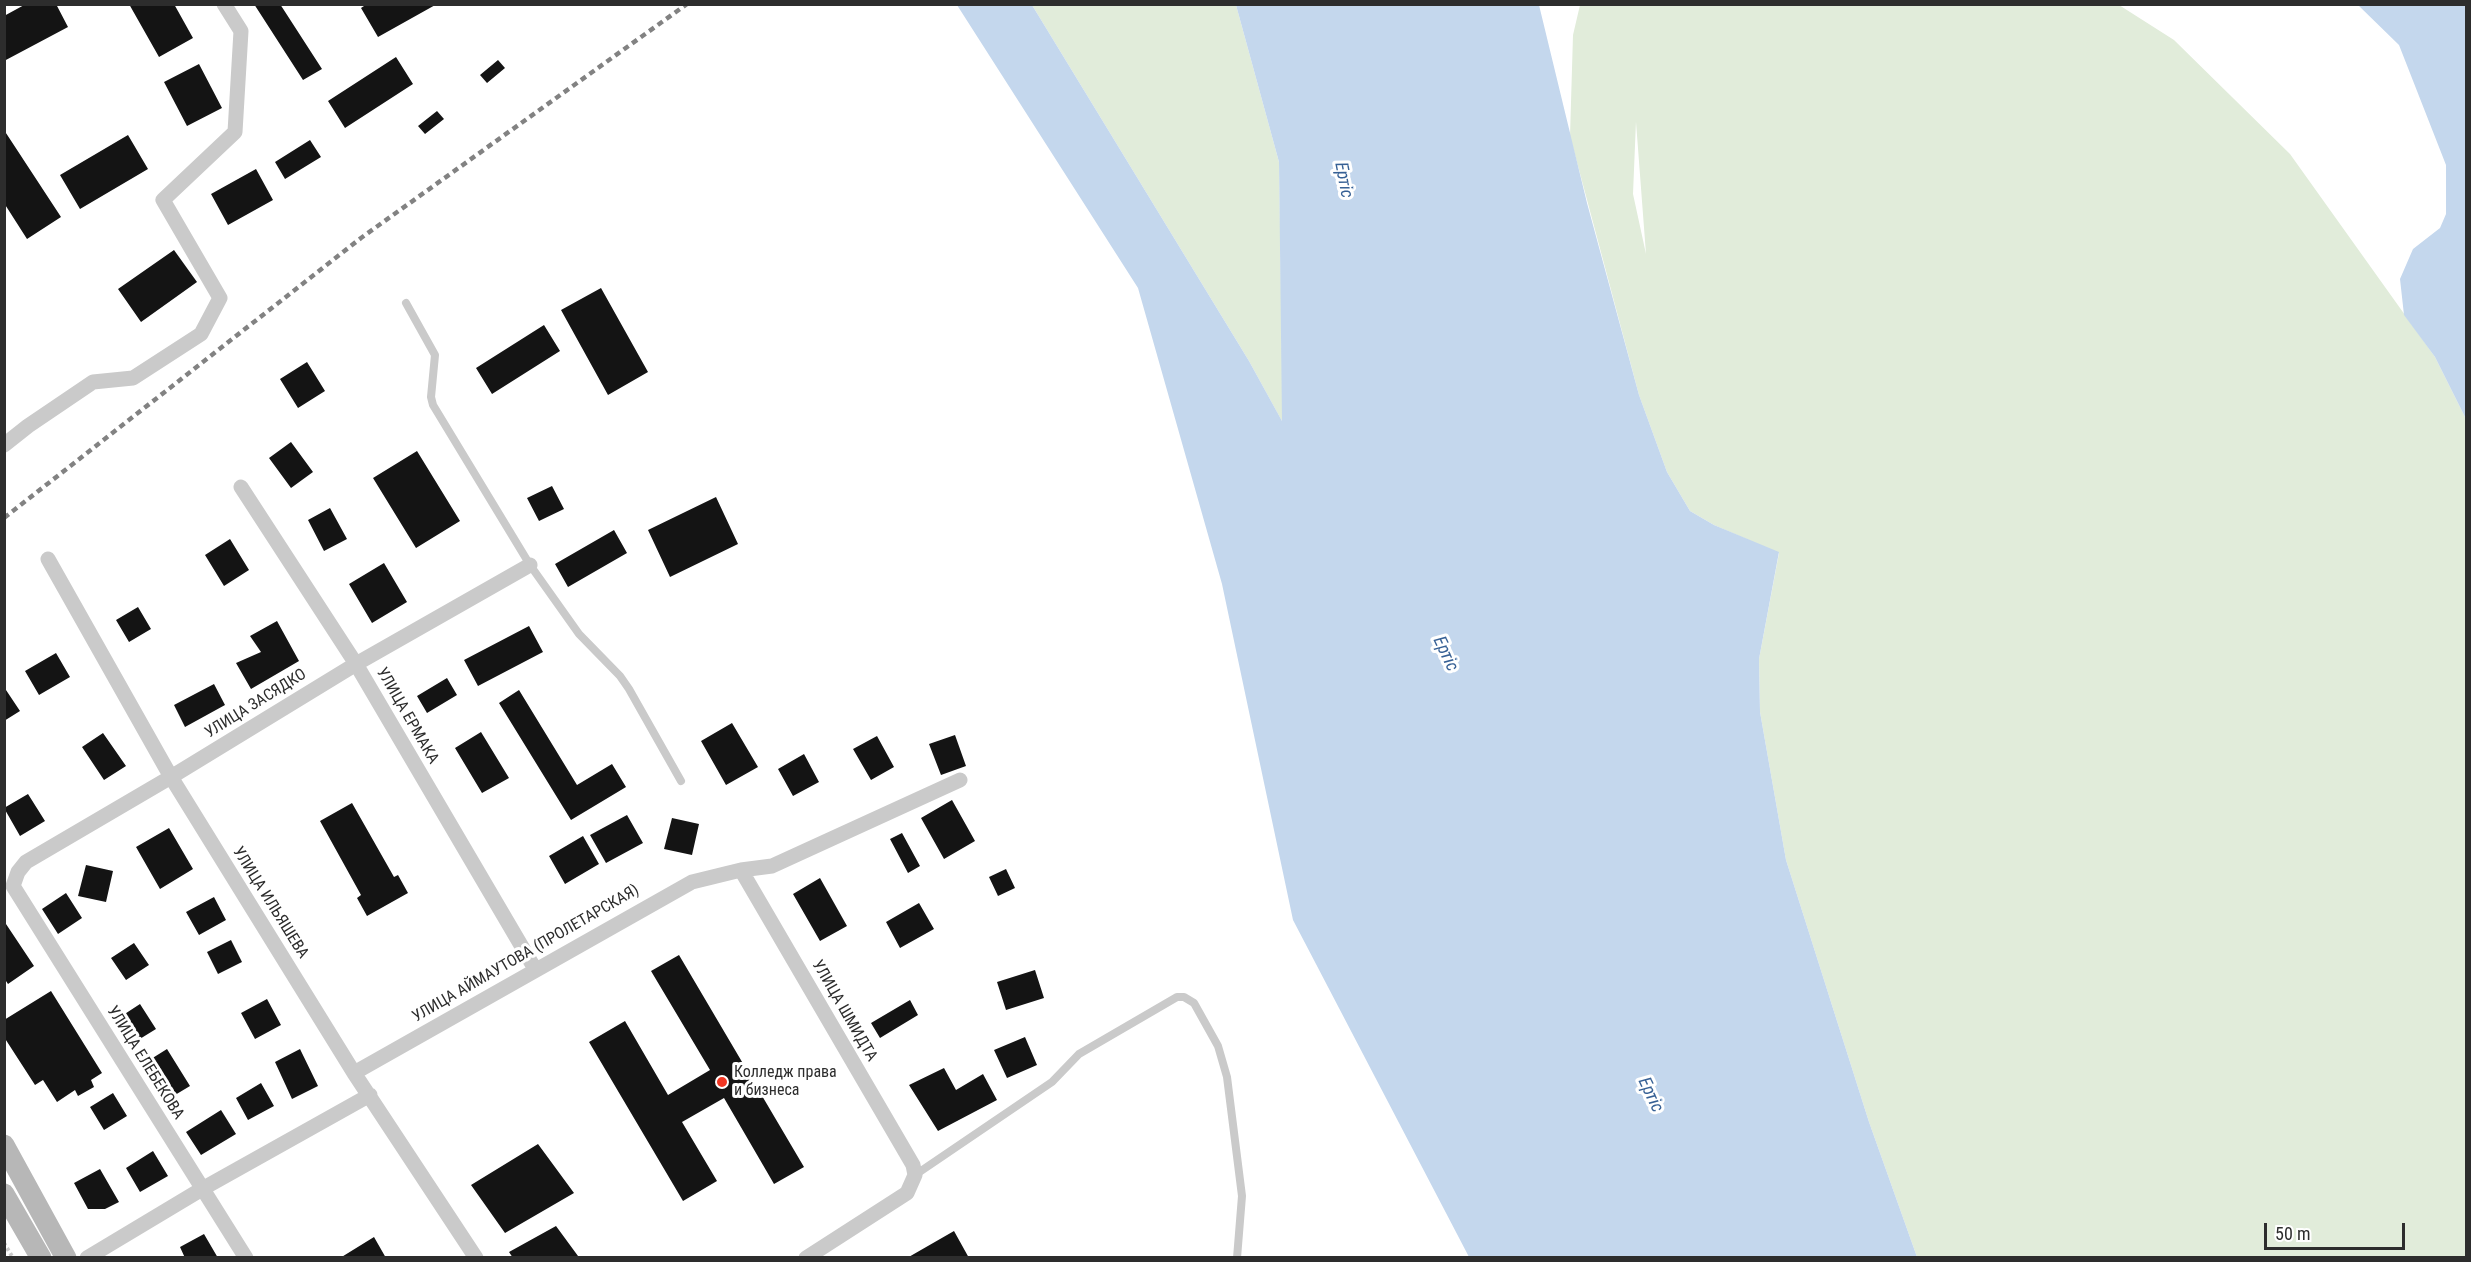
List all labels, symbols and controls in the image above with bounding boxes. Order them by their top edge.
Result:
water label: Ертіс [1329,160,1357,200]
water label: Ертіс [1428,633,1462,675]
street label: УЛИЦА ЕРМАКА [372,664,442,768]
street label: УЛИЦА ЗАСЯДКО [202,665,310,743]
street label: УЛИЦА ИЛЬЯШЕВА [228,844,312,962]
street label: УЛИЦА АЙМАУТОВА (ПРОЛЕТАРСКАЯ) [409,881,643,1027]
street label: УЛИЦА ШМИДТА [807,957,881,1065]
street label: УЛИЦА ЕЛЕБЕКОВА [102,1003,188,1123]
place label: Колледж права и бизнеса [734,1063,837,1101]
water label: Ертіс [1633,1074,1667,1116]
marker: Колледж права и бизнеса [715,1075,729,1089]
scale bar [2267,1211,2408,1249]
text: 50 m [2275,1223,2310,1244]

